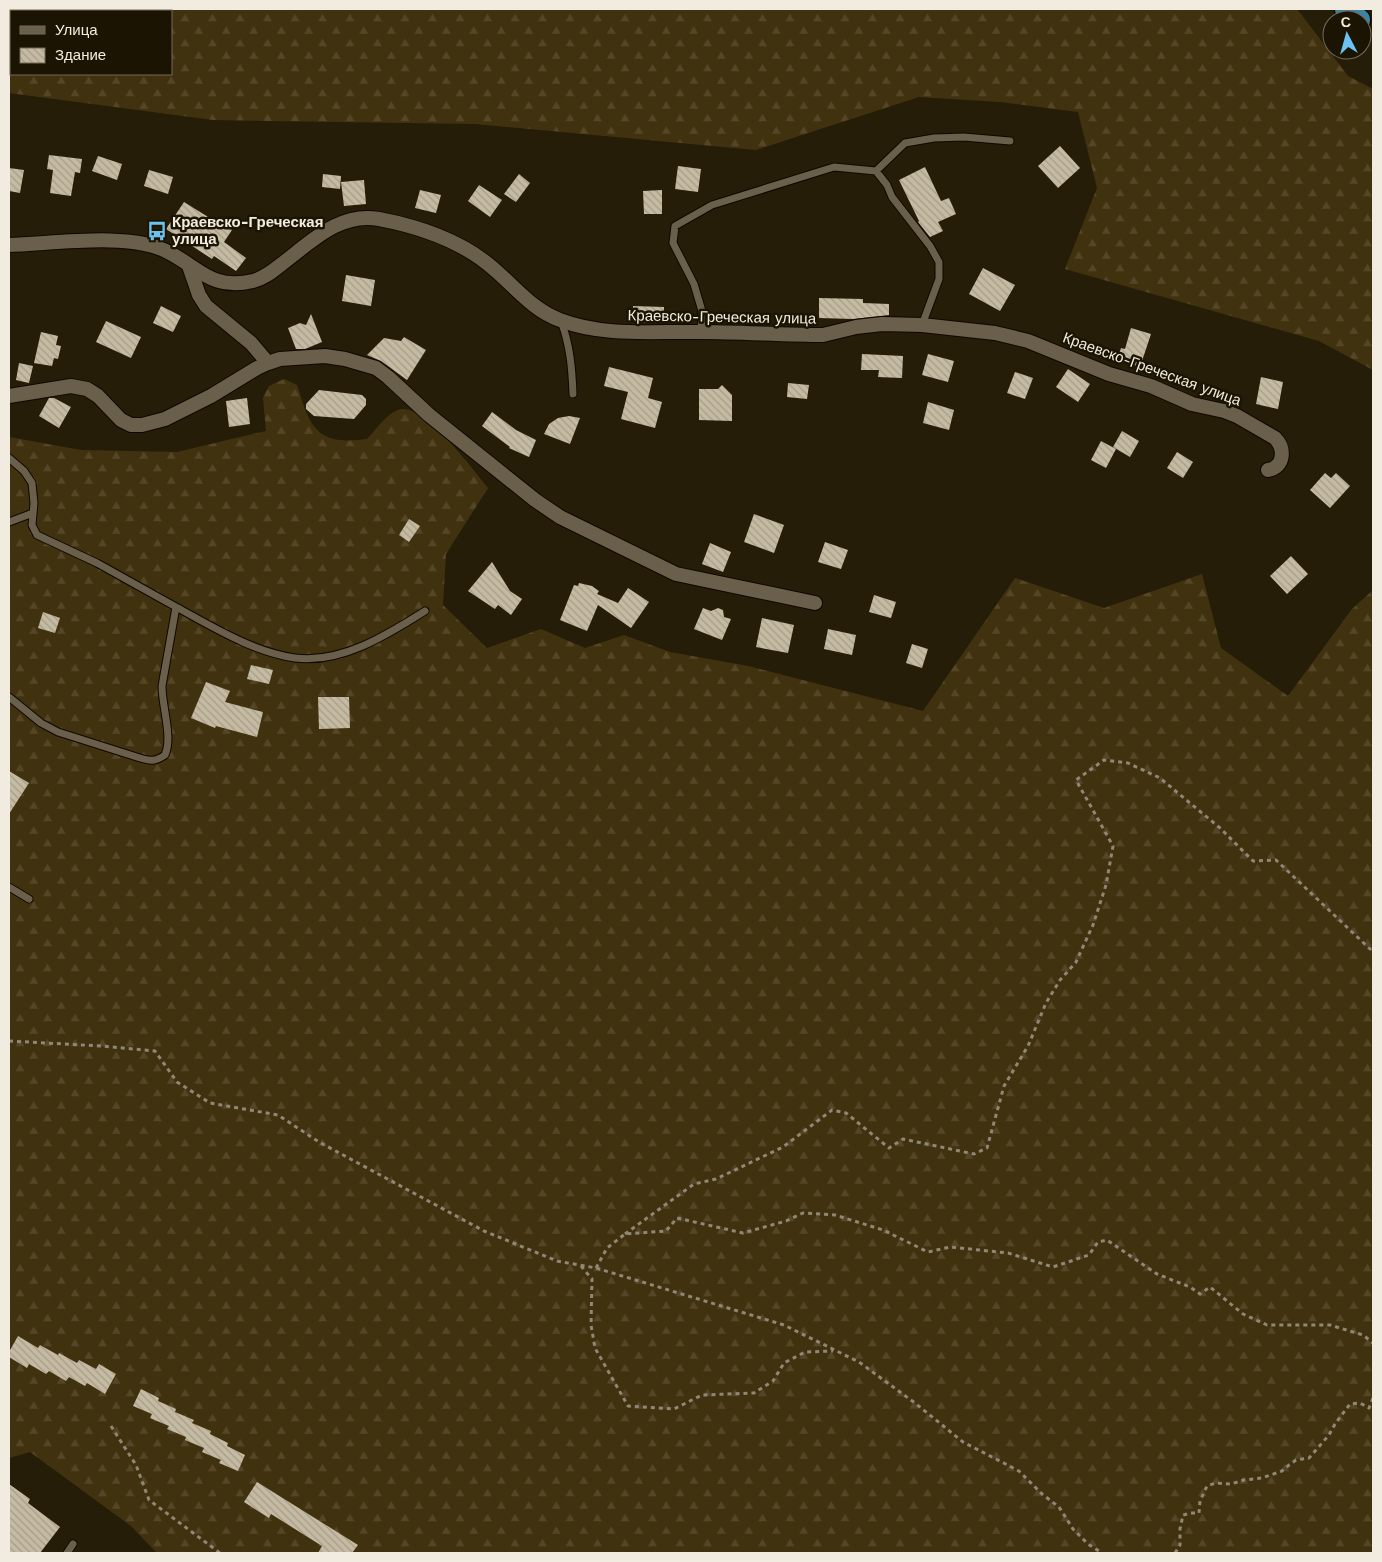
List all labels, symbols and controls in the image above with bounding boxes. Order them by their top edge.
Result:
legend [10,10,172,75]
north arrow [1322,10,1372,60]
text: С [1340,14,1352,31]
text: Улица [55,21,98,39]
text: Здание [55,46,106,64]
place label: Краевско-Греческая улица [172,213,323,248]
bus stop icon: Краевско-Греческая улица [146,220,168,242]
street label: Краевско-Греческая улица [628,306,817,328]
street label: Краевско-Греческая улица [1060,328,1244,410]

